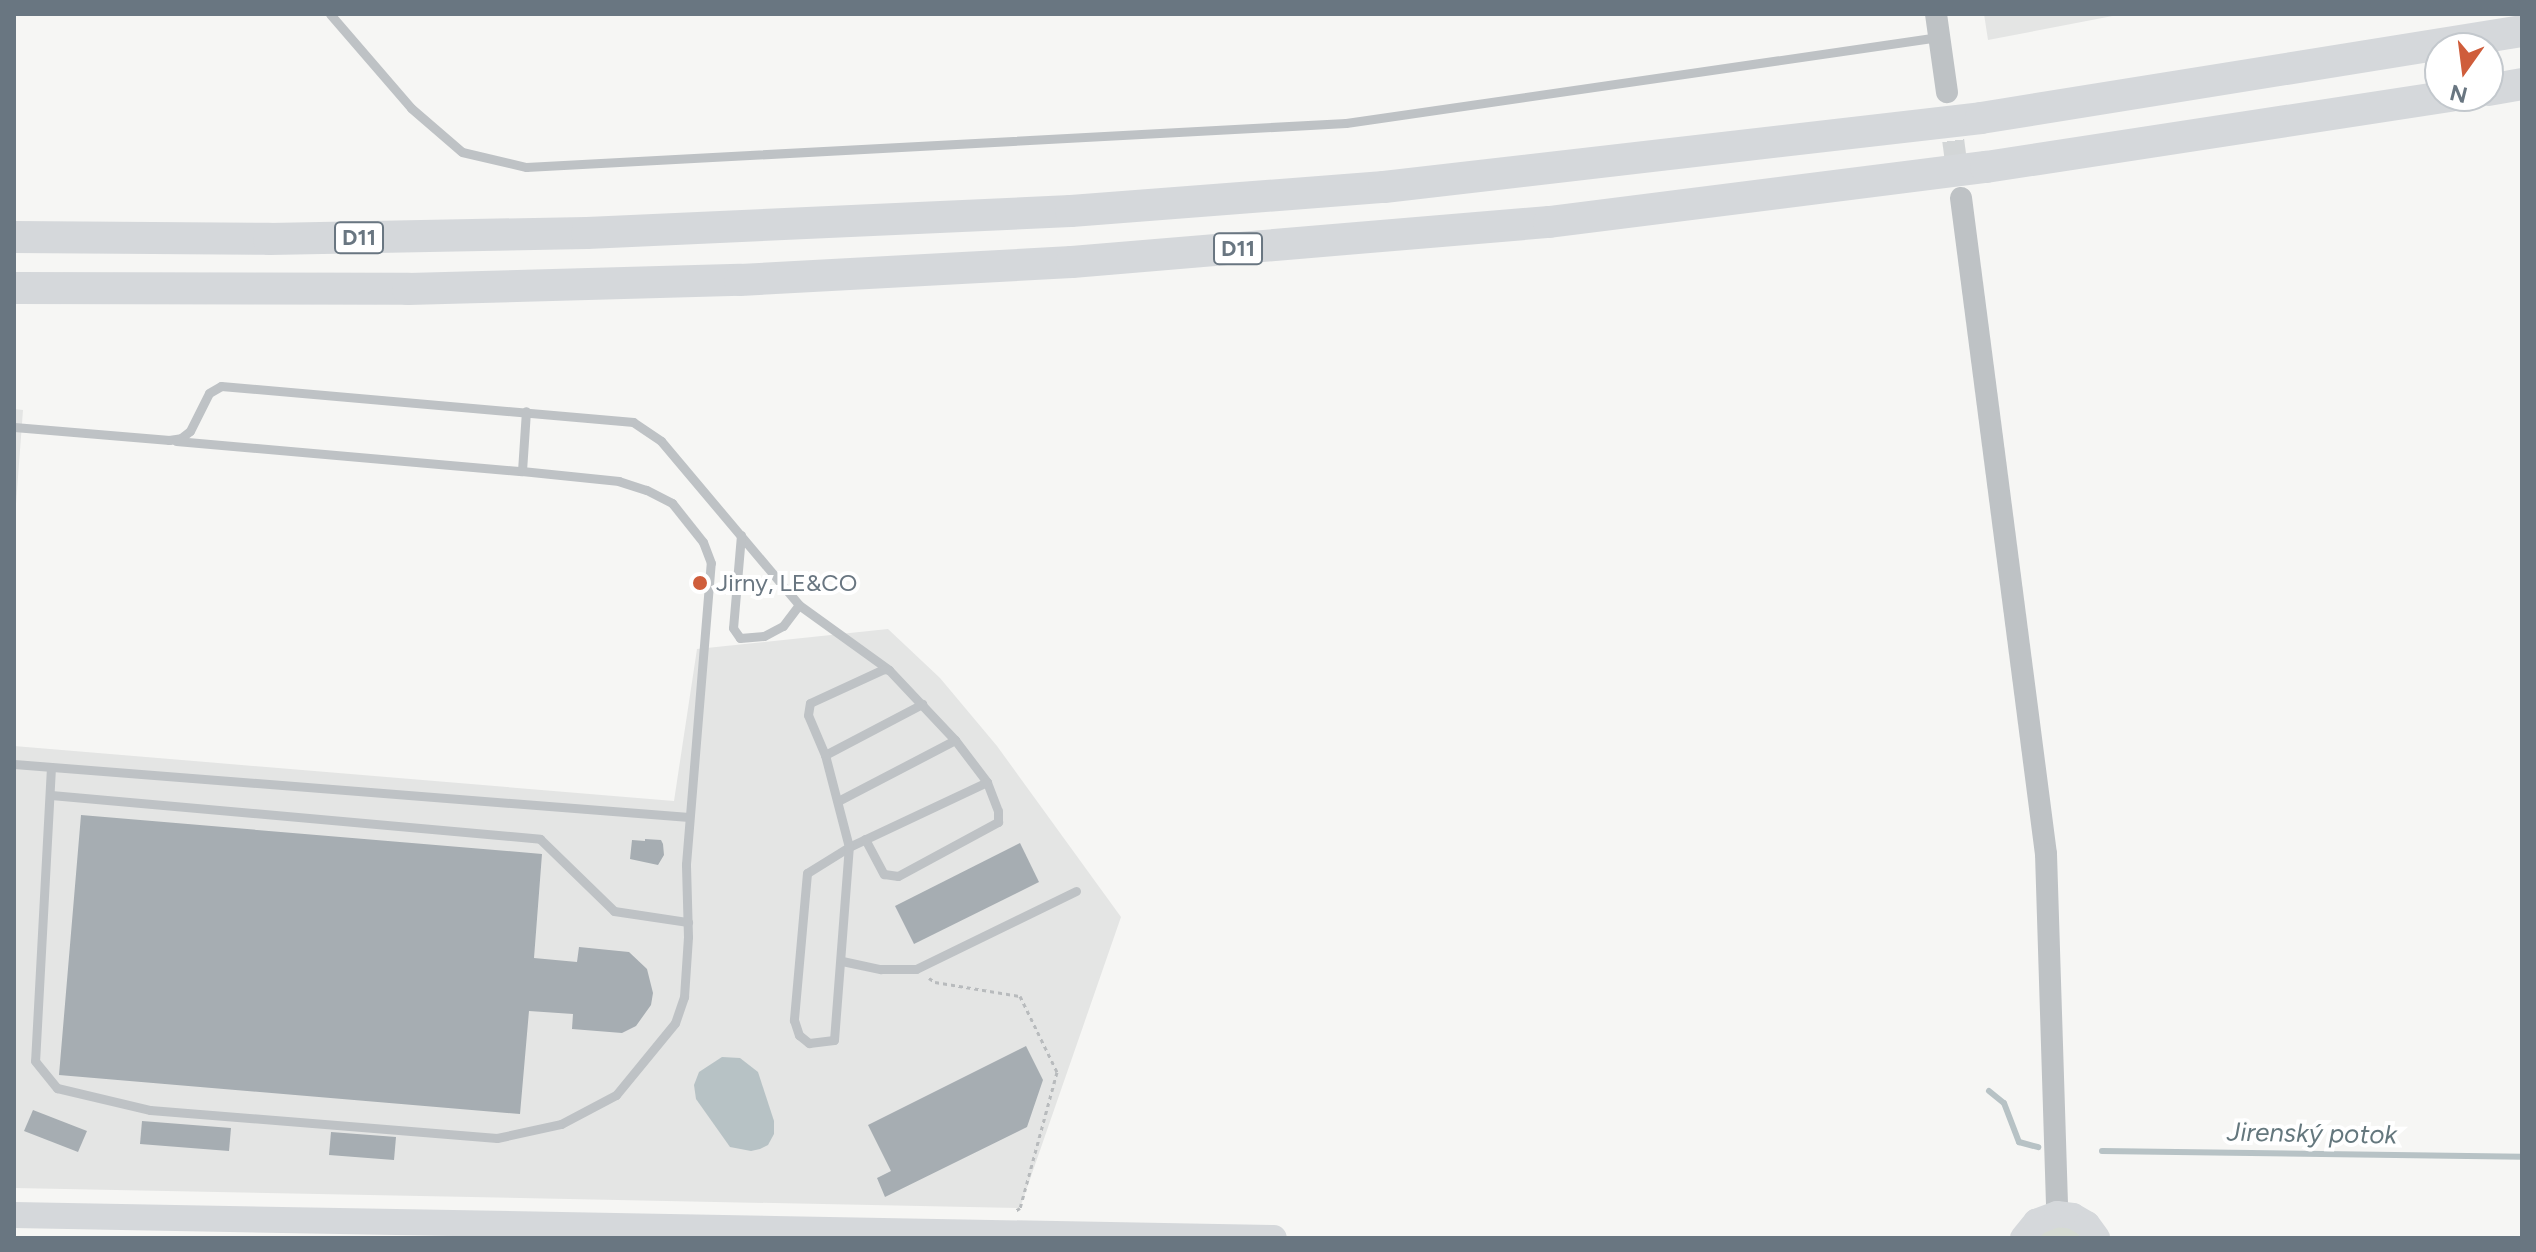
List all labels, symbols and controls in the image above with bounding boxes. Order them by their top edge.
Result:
north arrow [2424,32,2504,112]
text: N [2447,79,2470,109]
road number: D11 [333,220,385,256]
road number: D11 [1212,231,1264,267]
place label: Jirny, LE&CO [716,569,857,597]
marker: Jirny, LE&CO [691,574,709,592]
water label: Jirenský potok [2227,1117,2397,1151]

